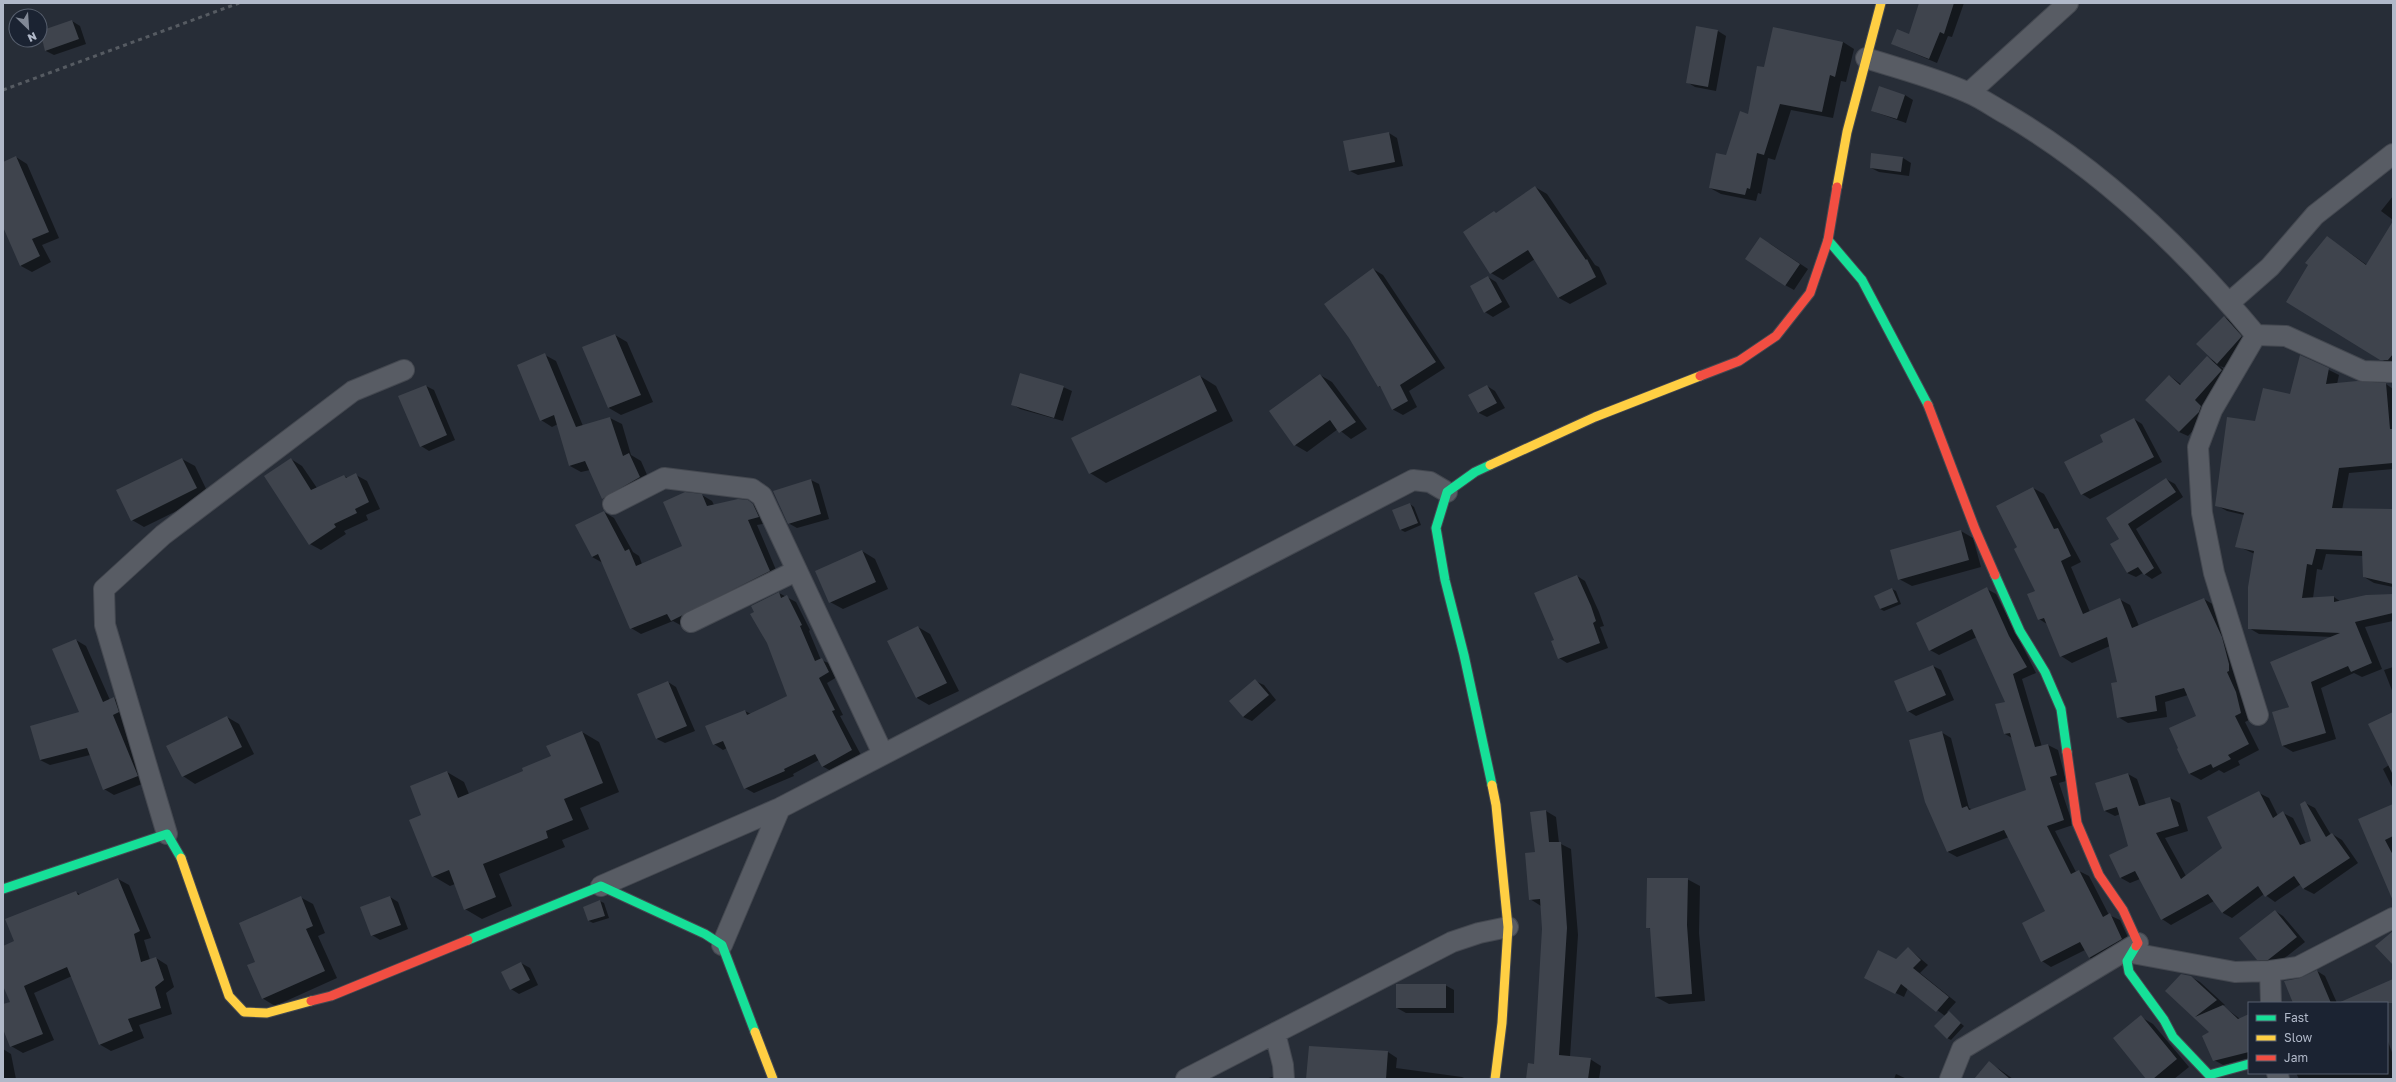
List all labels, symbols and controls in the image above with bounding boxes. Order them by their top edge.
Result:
north arrow [8,8,48,48]
text: N [26,30,39,45]
legend [2248,1002,2388,1074]
text: Fast [2284,1010,2309,1025]
text: Slow [2284,1030,2312,1045]
text: Jam [2284,1050,2308,1065]

